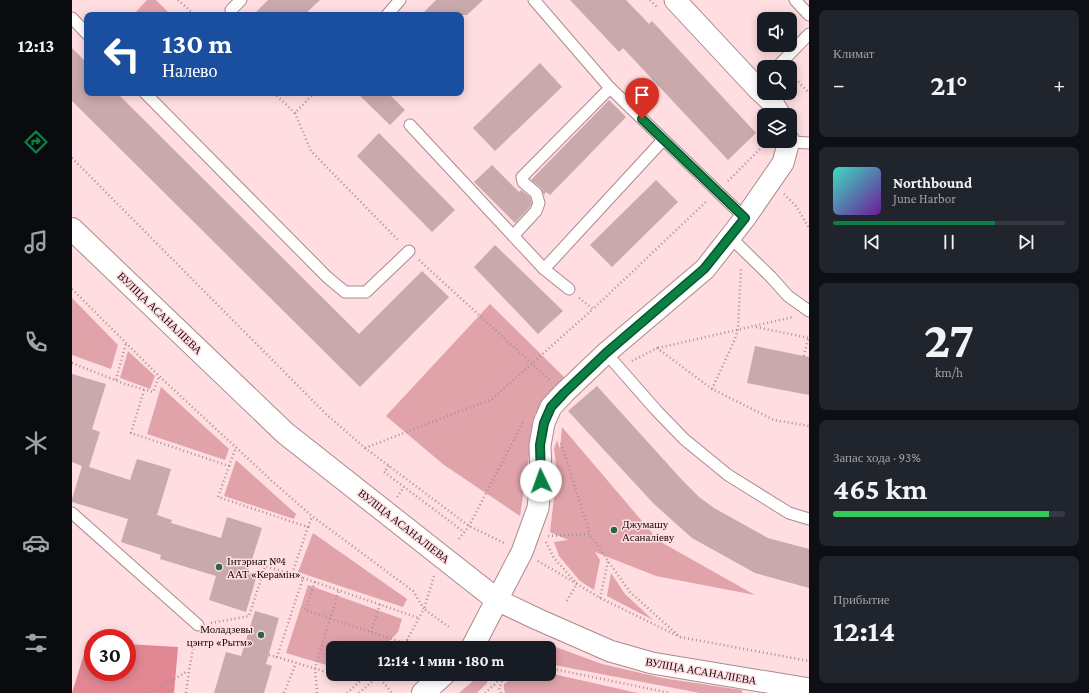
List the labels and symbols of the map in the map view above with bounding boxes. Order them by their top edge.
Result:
pin [625,78,659,119]
street label: ВУЛІЦА АСАНАЛІЕВА [115,270,205,356]
position arrow [520,460,562,502]
street label: ВУЛІЦА АСАНАЛІЕВА [356,487,452,565]
place label: Джумашу Асаналіеву [622,518,675,543]
marker: Джумашу Асаналіеву [609,525,619,535]
place label: Інтэрнат №4 ААТ «Керамін» [227,555,301,580]
marker: Інтэрнат №4 ААТ «Керамін» [214,562,224,572]
place label: Моладзевы цэнтр «Рытм» [187,623,254,648]
speed limit sign: 30 [84,629,136,681]
marker: Моладзевы цэнтр «Рытм» [256,630,266,640]
street label: ВУЛІЦА АСАНАЛІЕВА [645,655,757,687]

